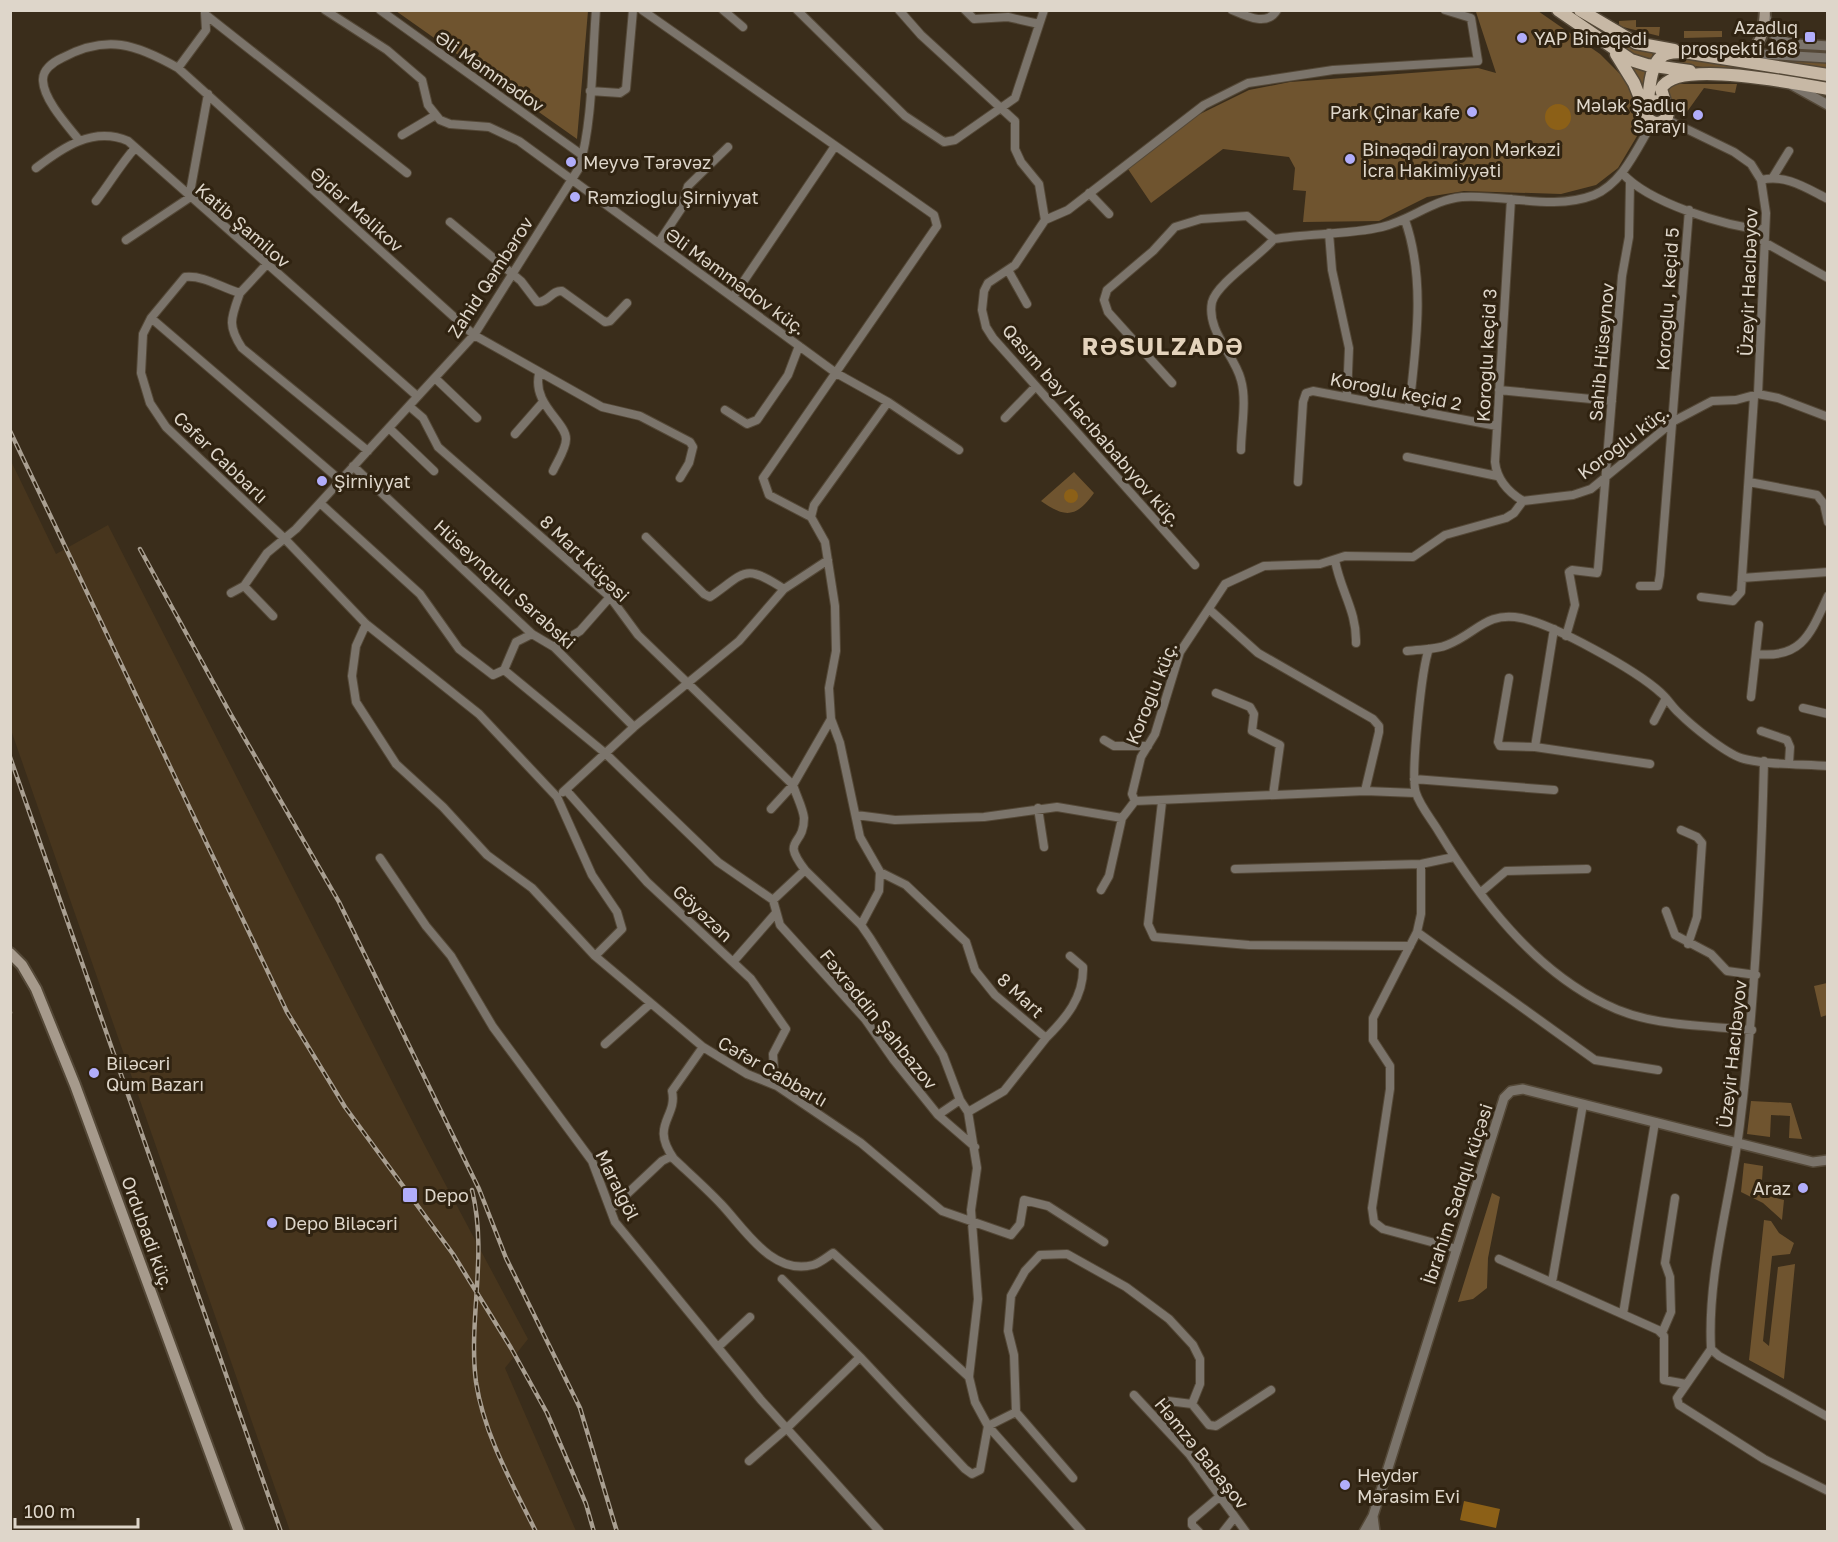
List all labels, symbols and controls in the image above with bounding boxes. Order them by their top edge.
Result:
place label: Azadlıq prospekti 168 [1681,16,1798,59]
street label: Əli Məmmədov [431,25,549,117]
place label: YAP Binəqədi [1534,27,1647,49]
marker: Azadlıq prospekti 168 [1803,30,1817,44]
marker: YAP Binəqədi [1515,31,1529,45]
place label: Mələk Şadlıq Sarayı [1576,94,1686,137]
place label: Park Çinar kafe [1330,101,1460,123]
marker: Park Çinar kafe [1465,105,1479,119]
marker: Mələk Şadlıq Sarayı [1691,108,1705,122]
place label: Binəqədi rayon Mərkəzi İcra Hakimiyyəti [1362,138,1561,181]
place label: Meyvə Tərəvəz [583,151,711,173]
marker: Binəqədi rayon Mərkəzi İcra Hakimiyyəti [1343,152,1357,166]
marker: Meyvə Tərəvəz [564,155,578,169]
street label: Əjdər Məlikov [306,162,408,256]
street label: Katib Şamilov [191,178,295,272]
place label: Rəmzioğlu Şirniyyat [587,186,759,208]
marker: Rəmzioğlu Şirniyyat [568,190,582,204]
street label: Üzeyir Hacıbəyov [1734,207,1762,357]
street label: Zahid Qəmbərov [443,212,537,342]
street label: Əli Məmmədov küç. [662,223,810,339]
street label: Koroğlu , keçid 5 [1651,227,1683,371]
street label: Sahib Hüseynov [1584,282,1618,422]
street label: Koroğlu keçid 3 [1472,288,1500,422]
street label: Qasım bəy Hacıbababıyov küç. [998,319,1186,531]
district label: RƏSULZADƏ [1082,331,1244,360]
street label: Koroğlu keçid 2 [1328,367,1464,415]
street label: Koroğlu küç. [1573,401,1673,483]
street label: Cəfər Cabbarlı [169,406,273,508]
place label: Şirniyyat [334,470,411,492]
marker: Şirniyyat [315,474,329,488]
street label: 8 Mart küçəsi [536,510,634,606]
street label: Hüseynqulu Sarabski [430,515,580,653]
street label: Koroğlu küç. [1120,639,1182,747]
street label: Göyəzən [669,880,737,946]
street label: Fəxrəddin Şahbazov [816,945,942,1093]
street label: 8 Mart [993,968,1049,1022]
street label: Üzeyir Hacıbəyov [1713,979,1751,1129]
street label: Cəfər Cabbarlı [714,1031,832,1111]
place label: Biləcəri Qum Bazarı [106,1052,204,1095]
marker: Biləcəri Qum Bazarı [87,1066,101,1080]
street label: İbrahim Sadıqlı küçəsi [1417,1101,1497,1287]
street label: Maralgöl [591,1146,645,1224]
street label: Ordubadi küç. [117,1173,179,1293]
place label: Araz [1753,1177,1791,1199]
marker: Araz [1796,1181,1810,1195]
place label: Depo [424,1184,469,1206]
marker: Depo [401,1186,419,1204]
place label: Depo Biləcəri [284,1212,398,1234]
marker: Depo Biləcəri [265,1216,279,1230]
street label: Həmzə Babaşov [1150,1393,1254,1513]
place label: Heydər Mərasim Evi [1357,1464,1460,1507]
marker: Heydər Mərasim Evi [1338,1478,1352,1492]
scale bar [15,1491,138,1529]
text: 100 m [24,1500,75,1522]

